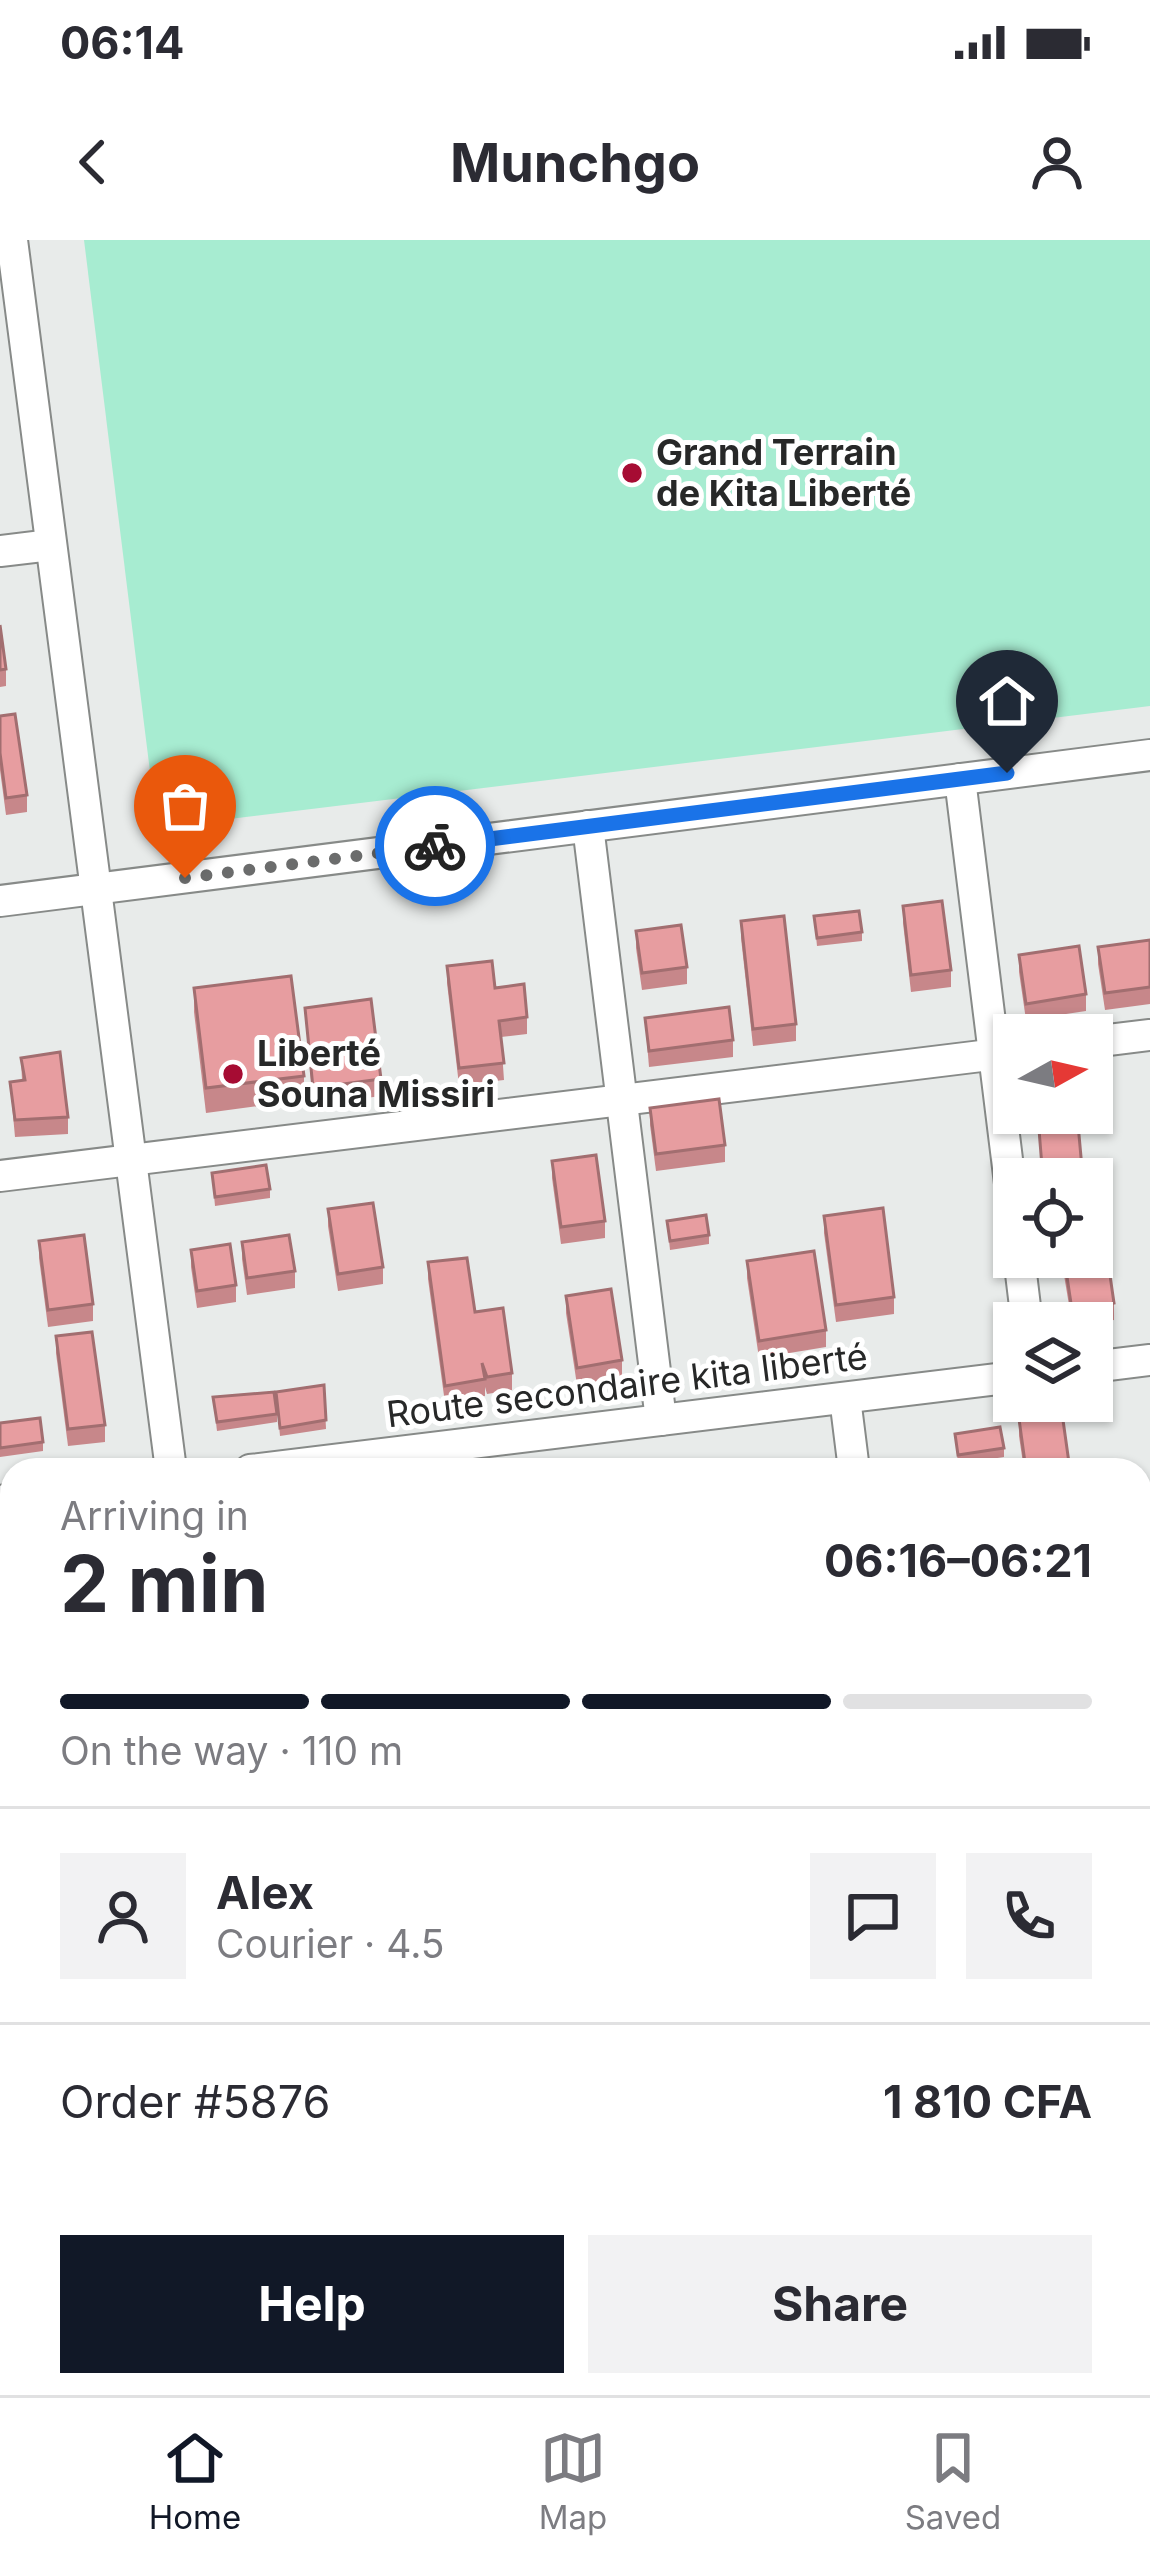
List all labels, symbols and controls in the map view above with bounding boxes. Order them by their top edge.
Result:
text: 06:14 [60,15,184,70]
icon: back [60,129,126,195]
icon: person [1024,129,1090,195]
text: Munchgo [450,130,700,195]
place label: Grand Terrain de Kita Liberté [656,430,911,515]
marker: Grand Terrain de Kita Liberté [619,460,645,486]
pin [956,650,1058,773]
icon: home [974,668,1040,734]
pin [134,755,236,878]
icon: bag [152,773,218,839]
courier [375,786,495,906]
icon: bike [402,813,468,879]
north arrow [993,1014,1113,1134]
map controls [993,1014,1113,1422]
place label: Liberté Souna Missiri [257,1031,495,1116]
marker: Liberté Souna Missiri [220,1061,246,1087]
button: locate [993,1158,1113,1278]
button: layers [993,1302,1113,1422]
street label: Route secondaire kita liberté [384,1334,870,1436]
text: Arriving in [60,1492,249,1539]
text: 06:16–06:21 [824,1533,1092,1588]
text: 2 min [60,1536,268,1631]
text: On the way · 110 m [60,1727,403,1774]
button: person [60,1853,186,1979]
button: chat [810,1853,936,1979]
button: phone [966,1853,1092,1979]
text: Alex [216,1865,314,1920]
text: Courier · 4.5 [216,1920,445,1967]
text: Order #5876 [60,2074,330,2129]
text: 1 810 CFA [883,2074,1092,2129]
button: Help [60,2235,564,2373]
button: Share [588,2235,1092,2373]
tab: Home [149,2425,241,2537]
tab: Map [539,2425,607,2537]
tab: Saved [905,2425,1001,2537]

